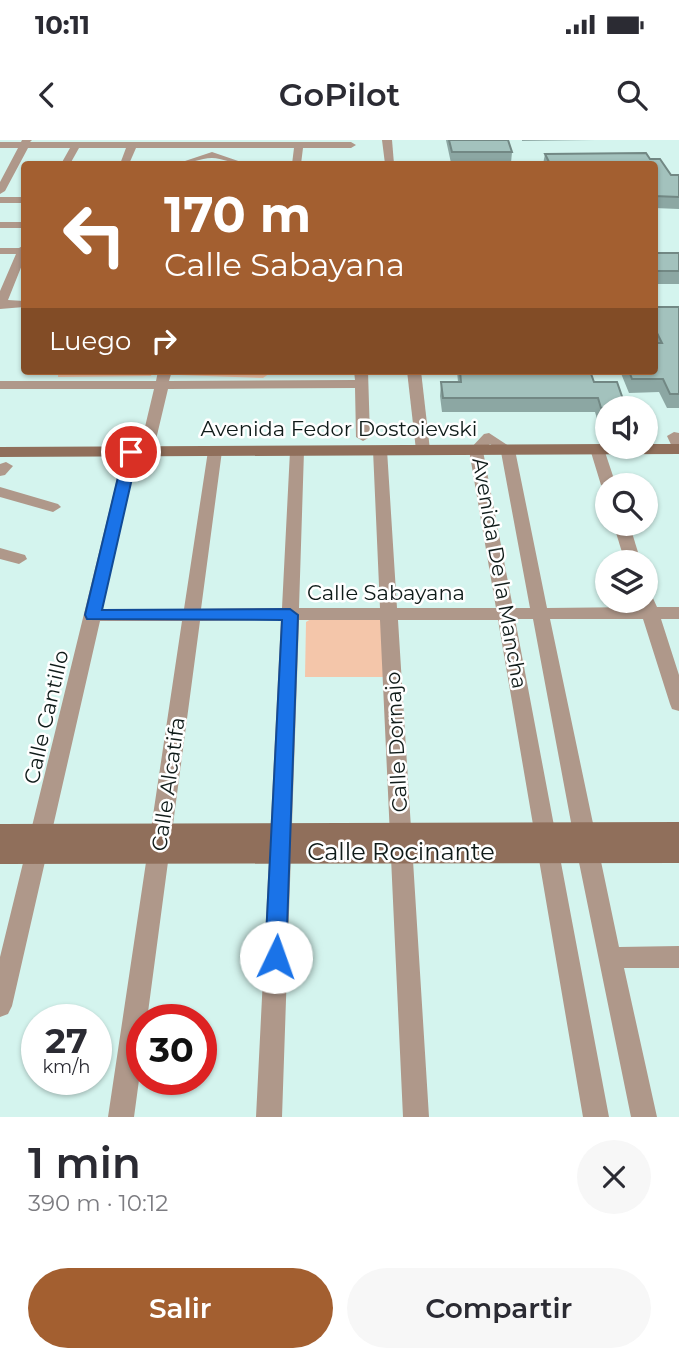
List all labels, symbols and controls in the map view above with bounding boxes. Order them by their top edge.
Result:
text: 10:11 [35,9,90,41]
text: GoPilot [279,75,400,114]
icon: back [28,76,66,114]
icon: search [613,76,651,114]
text: 170 m [164,185,311,244]
icon: left [49,189,140,280]
text: Calle Sabayana [164,245,405,284]
icon: right [145,322,183,360]
text: Luego [49,325,131,357]
map controls [595,396,658,613]
button: sound [595,396,658,459]
street label: Avenida Fedor Dostoievski [200,416,478,441]
pin [101,422,161,482]
icon: arrive [112,433,150,471]
street label: Avenida De la Mancha [467,456,533,690]
button: search [595,473,658,536]
button: layers [595,550,658,613]
street label: Calle Sabayana [307,580,465,605]
street label: Calle Cantillo [18,648,74,786]
street label: Calle Dornajo [380,671,412,813]
street label: Calle Alcatifa [146,715,190,853]
street label: Calle Rocinante [307,837,495,866]
position arrow [239,920,313,994]
speed limit sign: 30 [126,1004,217,1095]
text: 27 [45,1019,88,1062]
text: km/h [42,1056,91,1078]
text: 1 min [28,1137,141,1189]
button: close [577,1140,651,1214]
text: 390 m · 10:12 [28,1189,168,1217]
button: Salir [28,1268,333,1348]
button: Compartir [347,1268,651,1348]

